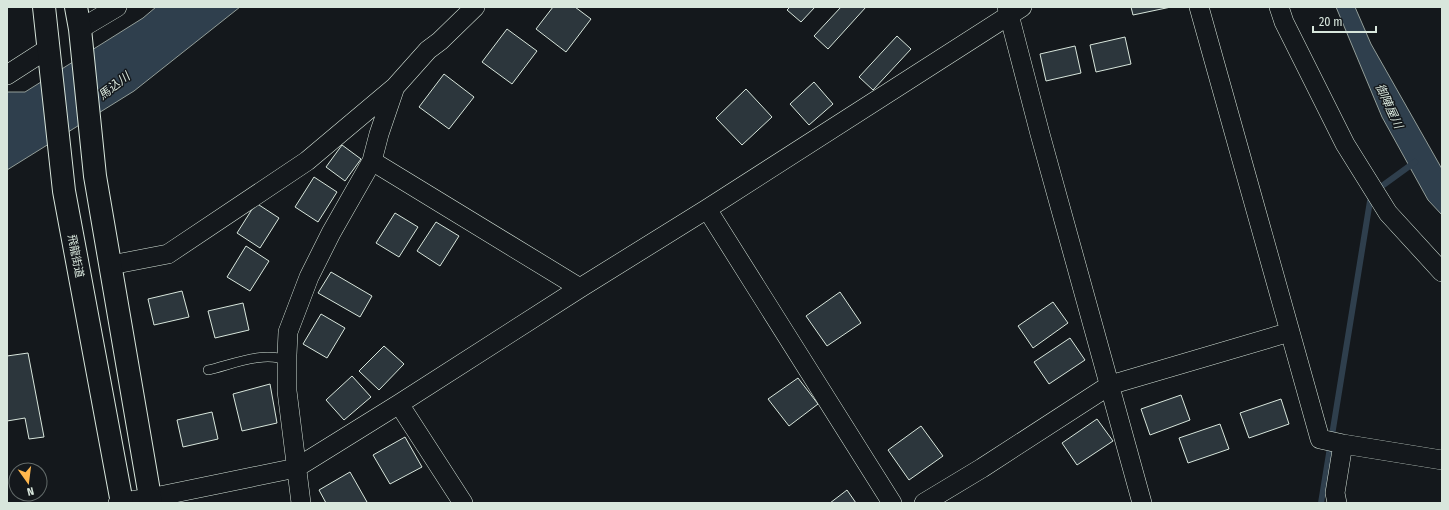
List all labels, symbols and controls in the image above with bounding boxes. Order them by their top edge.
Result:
scale bar [1313,8,1376,34]
text: 20 m [1319,15,1343,29]
water label: 馬込川 [96,68,134,103]
water label: 御陣屋川 [1373,81,1406,133]
street label: 飛龍街道 [65,233,86,279]
north arrow [8,462,48,502]
text: N [26,484,35,498]

